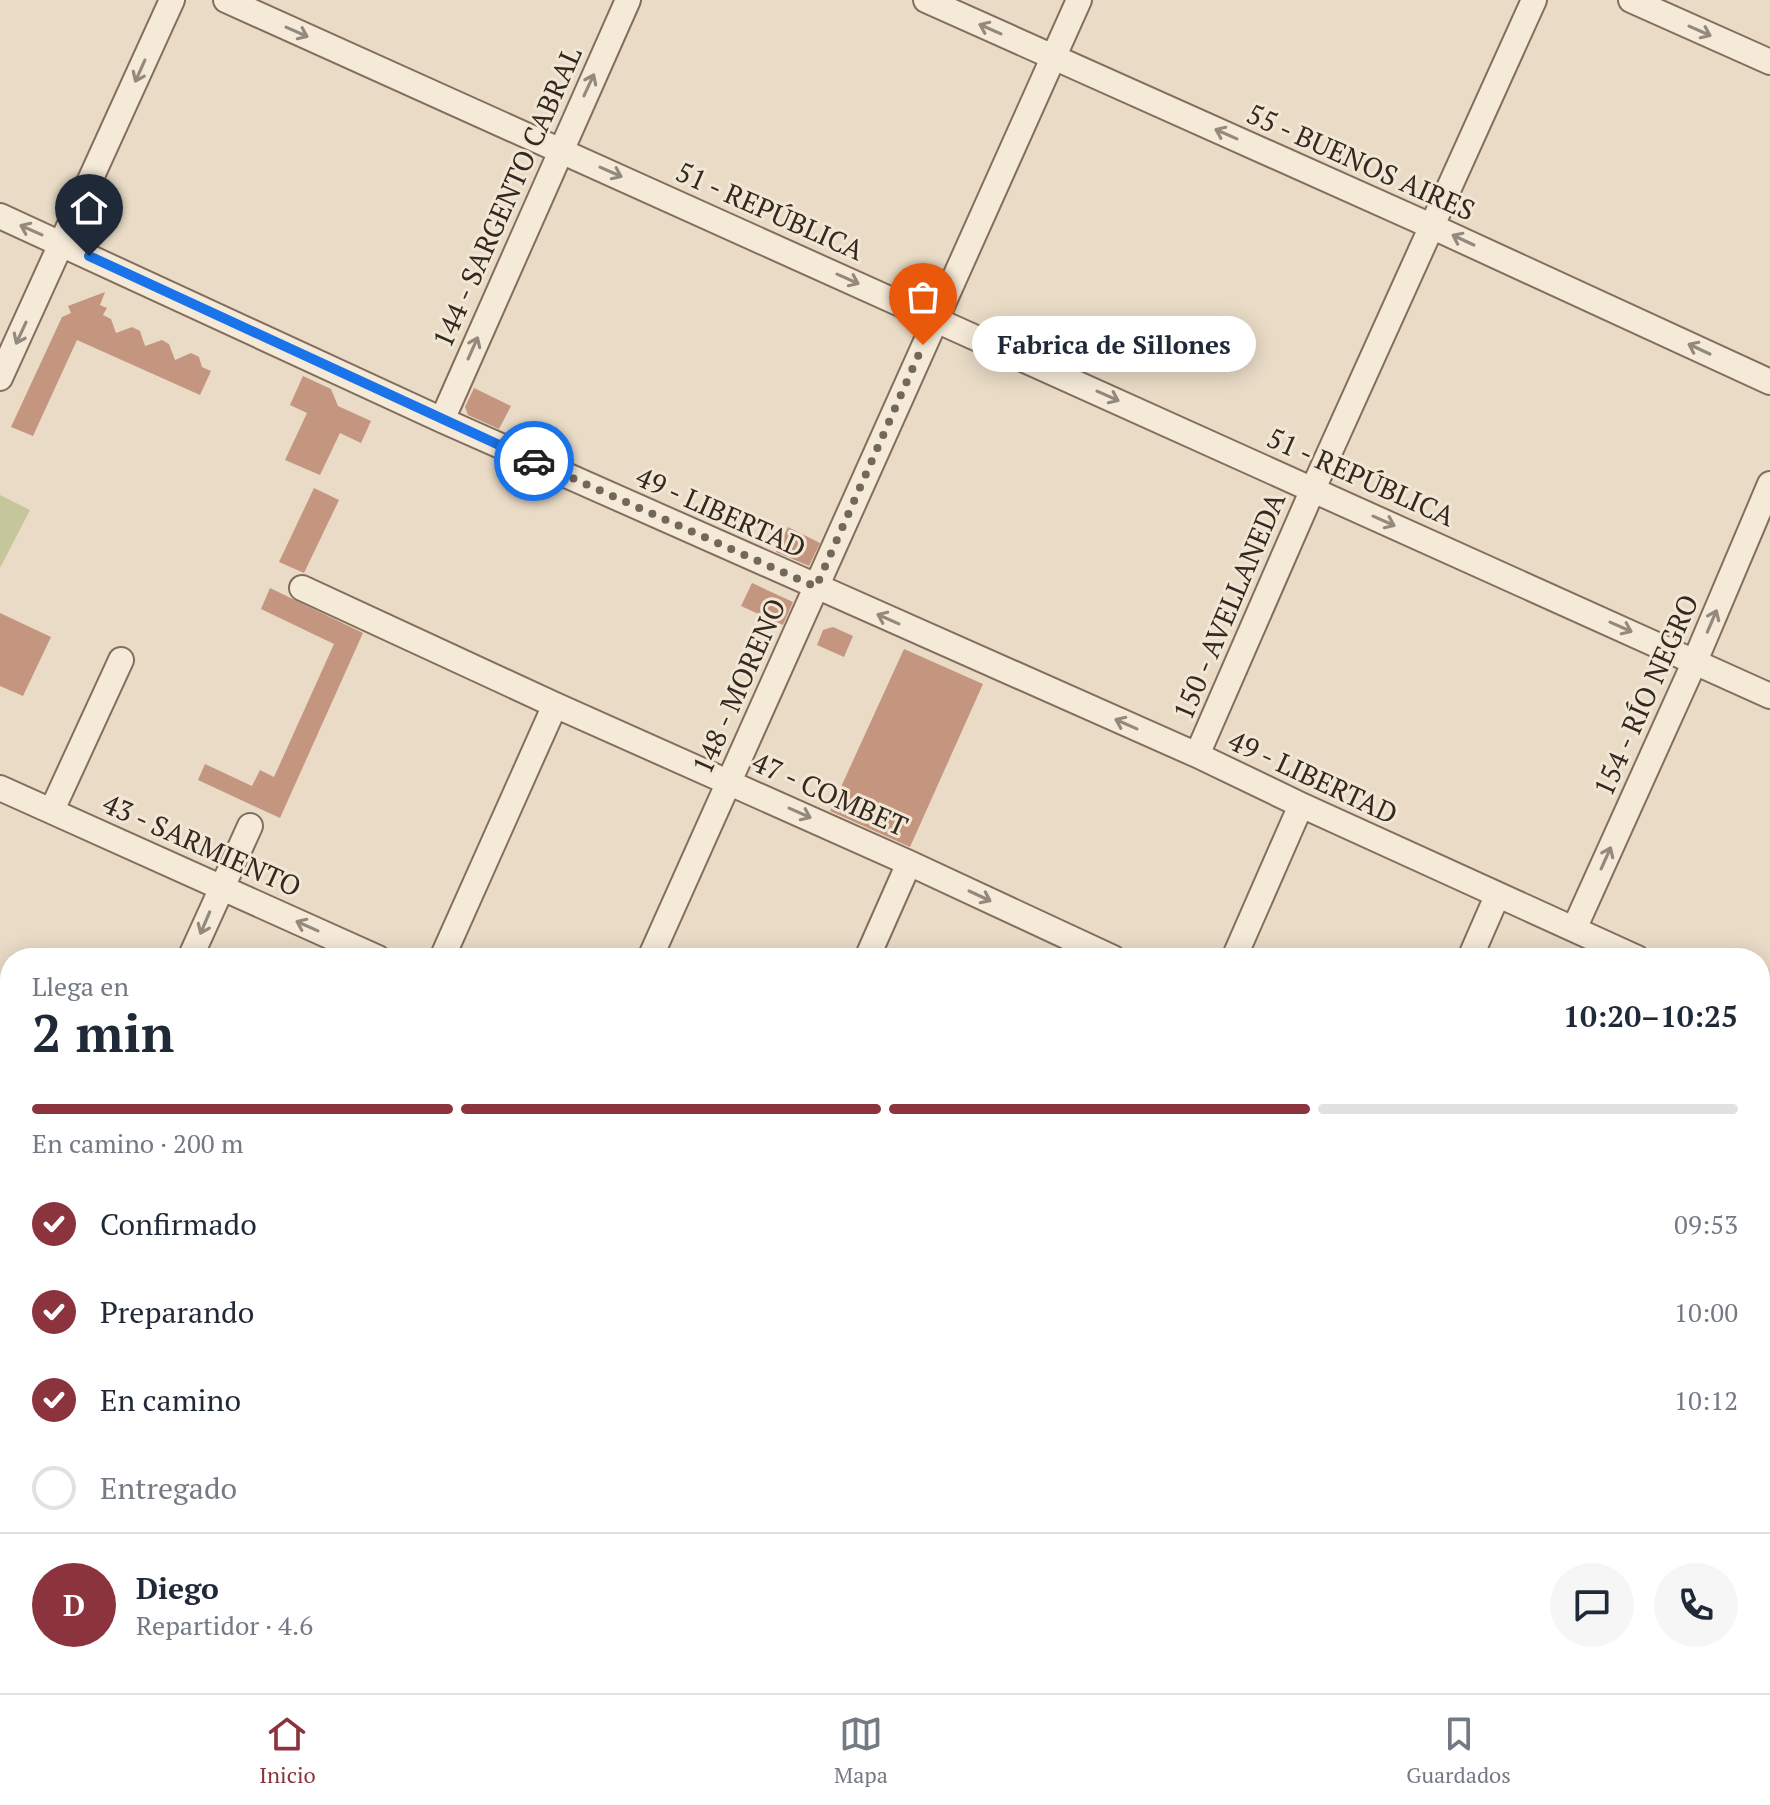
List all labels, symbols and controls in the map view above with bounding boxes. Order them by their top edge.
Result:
one-way arrow [978,20,1003,35]
one-way arrow [1688,24,1712,39]
one-way arrow [285,25,309,40]
street label: 144 - SARGENTO CABRAL [423,41,590,353]
one-way arrow [131,58,146,83]
one-way arrow [582,73,597,97]
street label: 55 - BUENOS AIRES [1241,95,1481,228]
one-way arrow [1214,126,1238,141]
street label: 51 - REPÚBLICA [671,153,871,269]
one-way arrow [598,166,623,181]
pin [55,174,123,256]
icon: home [67,186,111,230]
one-way arrow [19,222,43,237]
one-way arrow [1451,232,1476,247]
pin [889,263,957,345]
one-way arrow [836,272,860,287]
icon: bag [901,275,945,319]
callout: Fabrica de Sillones [971,317,1255,373]
one-way arrow [12,321,27,345]
text: Fabrica de Sillones [997,327,1231,361]
one-way arrow [466,336,481,360]
one-way arrow [1687,341,1711,356]
one-way arrow [1096,390,1120,405]
street label: 51 - REPÚBLICA [1262,419,1462,535]
courier [494,421,574,501]
icon: car [512,439,556,483]
street label: 49 - LIBERTAD [630,458,812,566]
street label: 150 - AVELLANEDA [1164,486,1293,725]
one-way arrow [1371,514,1395,529]
street label: 154 - RÍO NEGRO [1585,588,1707,801]
street label: 148 - MORENO [683,592,794,779]
one-way arrow [1706,609,1721,634]
one-way arrow [876,611,900,626]
one-way arrow [1608,621,1632,636]
one-way arrow [1114,715,1139,730]
street label: 49 - LIBERTAD [1223,721,1404,832]
street label: 47 - COMBET [747,743,914,844]
street label: 43 - SARMIENTO [97,784,307,905]
one-way arrow [787,806,811,821]
one-way arrow [1599,847,1614,871]
one-way arrow [968,889,992,904]
one-way arrow [197,910,212,934]
one-way arrow [295,918,319,933]
text: Llega en [32,969,129,1003]
text: 10:20–10:25 [1563,996,1738,1036]
text: 2 min [32,998,174,1067]
text: En camino · 200 m [32,1126,243,1160]
icon: check [32,1202,76,1246]
text: Confirmado [100,1204,257,1244]
text: 09:53 [1674,1207,1738,1241]
icon: check [32,1290,76,1334]
text: Preparando [100,1292,254,1332]
text: 10:00 [1674,1295,1738,1329]
icon: check [32,1378,76,1422]
text: En camino [100,1380,241,1420]
text: 10:12 [1674,1383,1738,1417]
text: Entregado [100,1468,237,1508]
button: chat [1550,1563,1634,1647]
button: phone [1654,1563,1738,1647]
text: Diego [136,1568,219,1608]
text: D [63,1585,85,1625]
text: Repartidor · 4.6 [136,1608,313,1642]
tab: Inicio [259,1712,316,1789]
tab: Mapa [834,1712,888,1789]
tab: Guardados [1406,1712,1511,1789]

